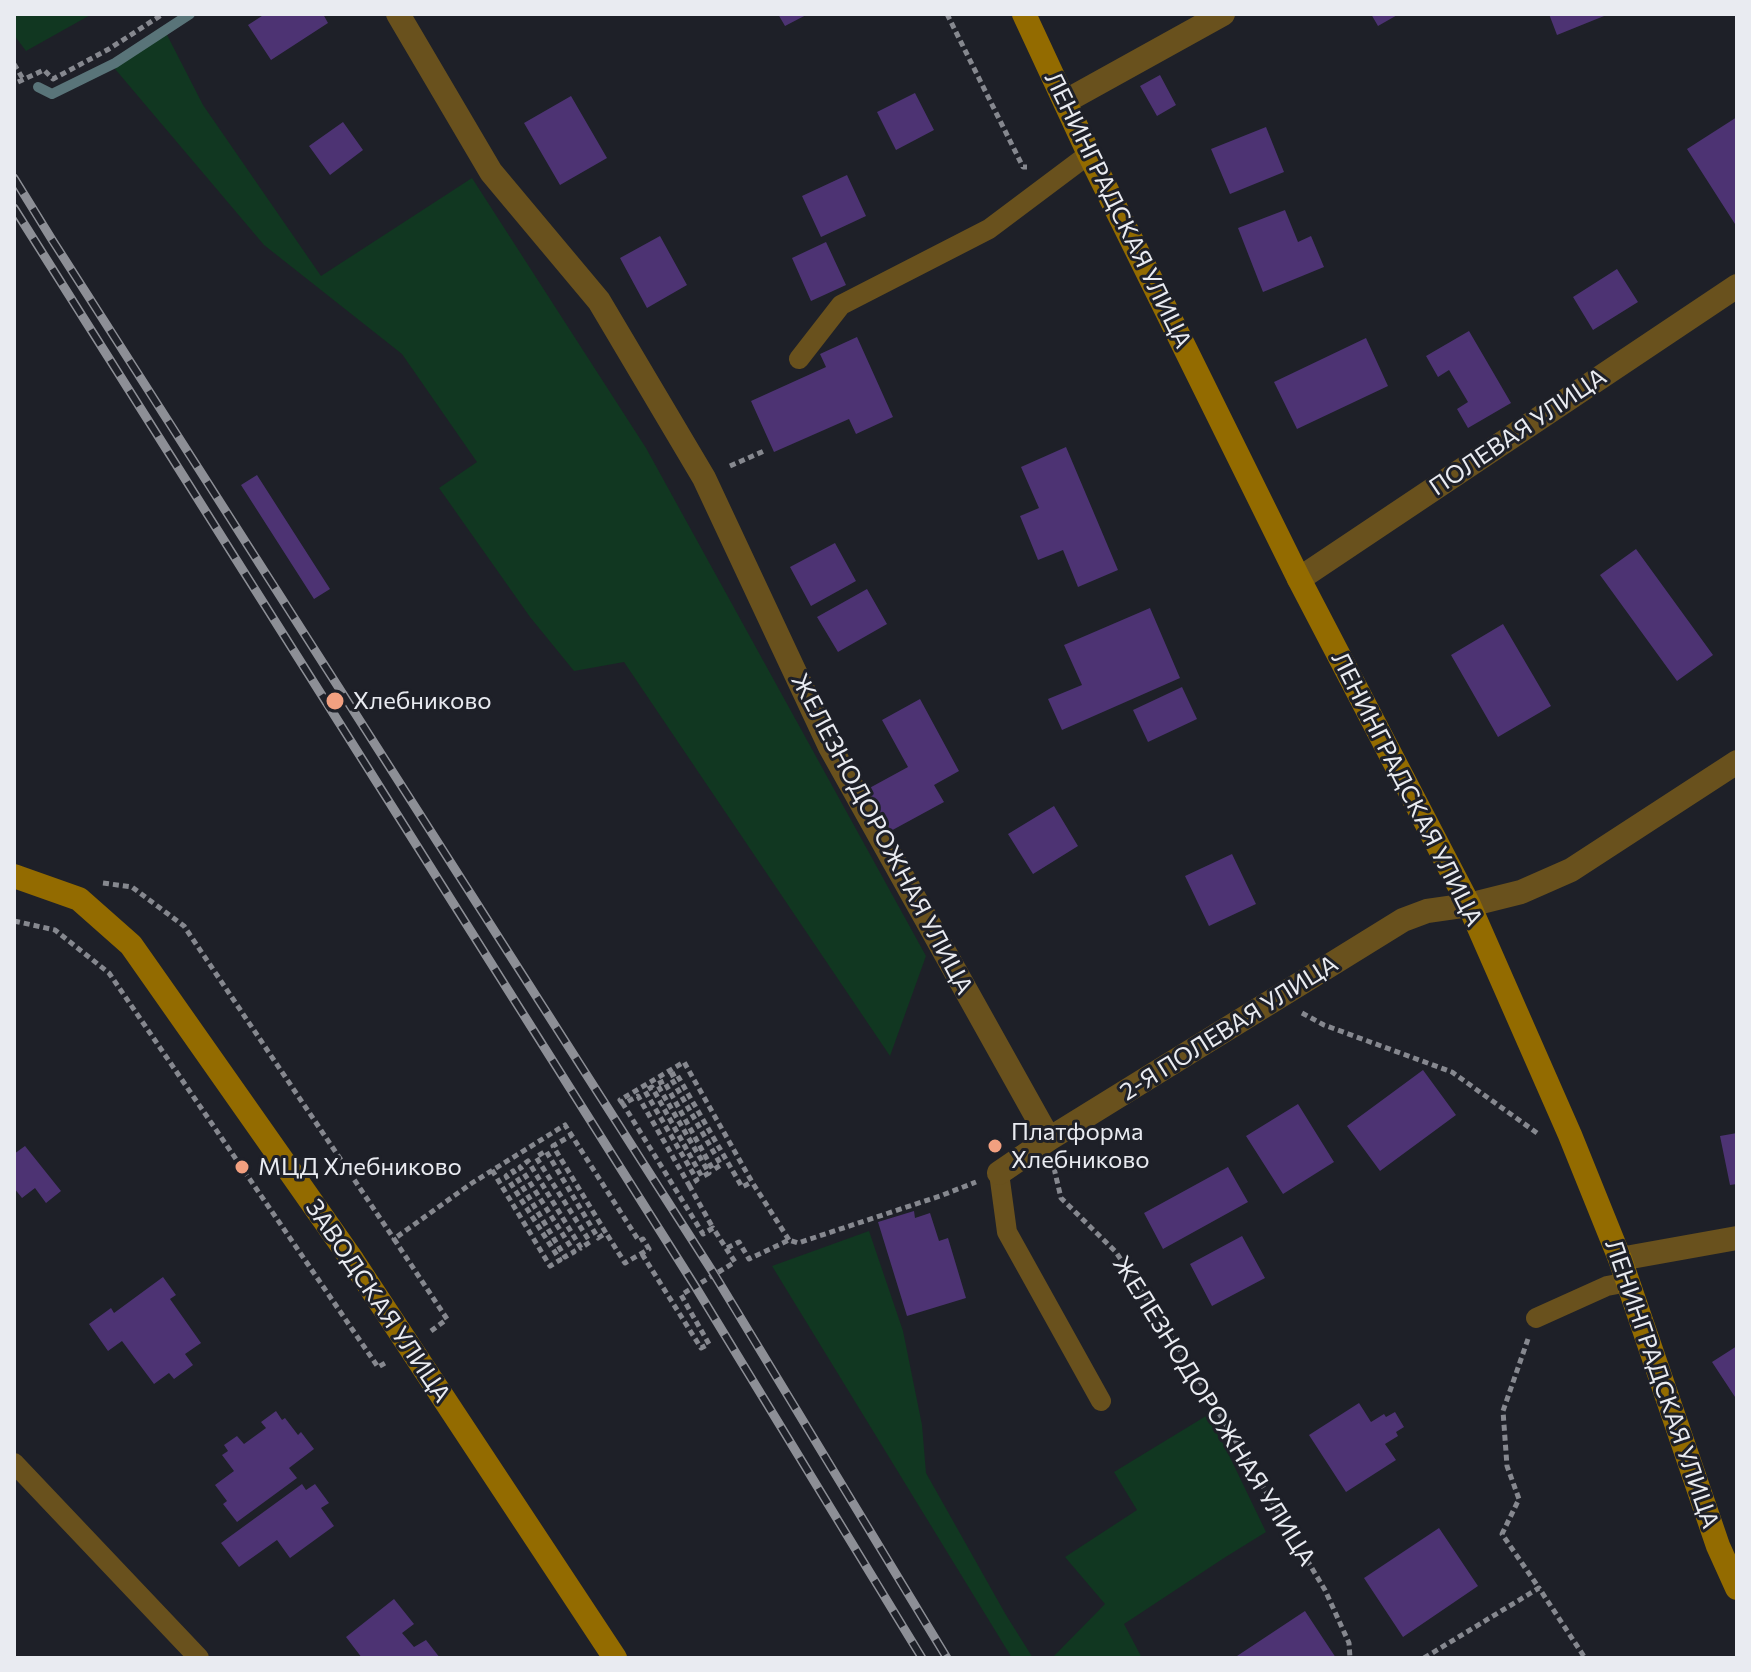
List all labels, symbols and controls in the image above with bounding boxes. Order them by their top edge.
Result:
street label: ЛЕНИНГРАДСКАЯ УЛИЦА [1038,67,1198,353]
street label: ПОЛЕВАЯ УЛИЦА [1424,362,1612,502]
street label: ЛЕНИНГРАДСКАЯ УЛИЦА [1325,647,1489,931]
street label: ЖЕЛЕЗНОДОРОЖНАЯ УЛИЦА [785,669,979,999]
place label: Хлебниково [353,687,491,715]
marker: Хлебниково [324,690,346,712]
street label: 2-Я ПОЛЕВАЯ УЛИЦА [1115,949,1343,1107]
place label: Платформа Хлебниково [1011,1118,1149,1174]
marker: Платформа Хлебниково [986,1137,1004,1155]
place label: МЦД Хлебниково [258,1153,462,1181]
marker: МЦД Хлебниково [233,1158,251,1176]
street label: ЗАВОДСКАЯ УЛИЦА [299,1194,457,1408]
street label: ЛЕНИНГРАДСКАЯ УЛИЦА [1599,1236,1725,1532]
street label: ЖЕЛЕЗНОДОРОЖНАЯ УЛИЦА [1107,1251,1321,1571]

